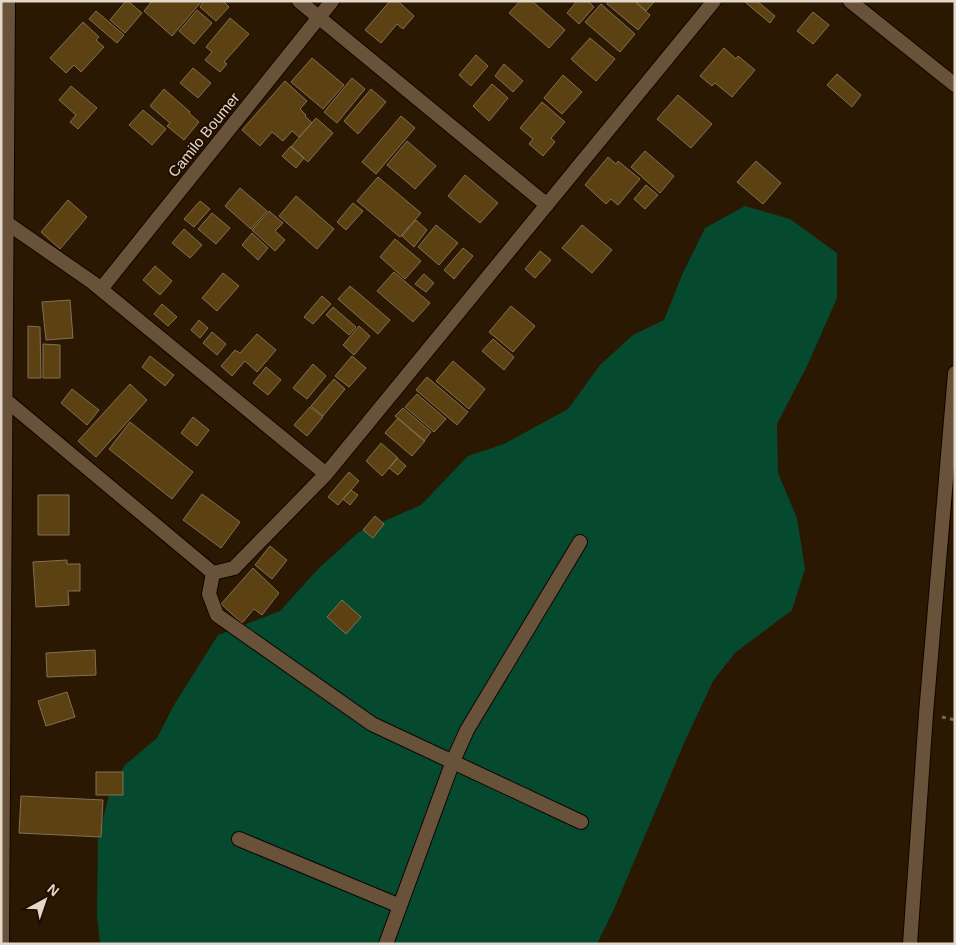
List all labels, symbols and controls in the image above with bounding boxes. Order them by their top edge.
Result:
street label: Camilo Boumer [164,89,243,180]
north arrow [20,875,70,925]
text: N [44,881,62,899]

